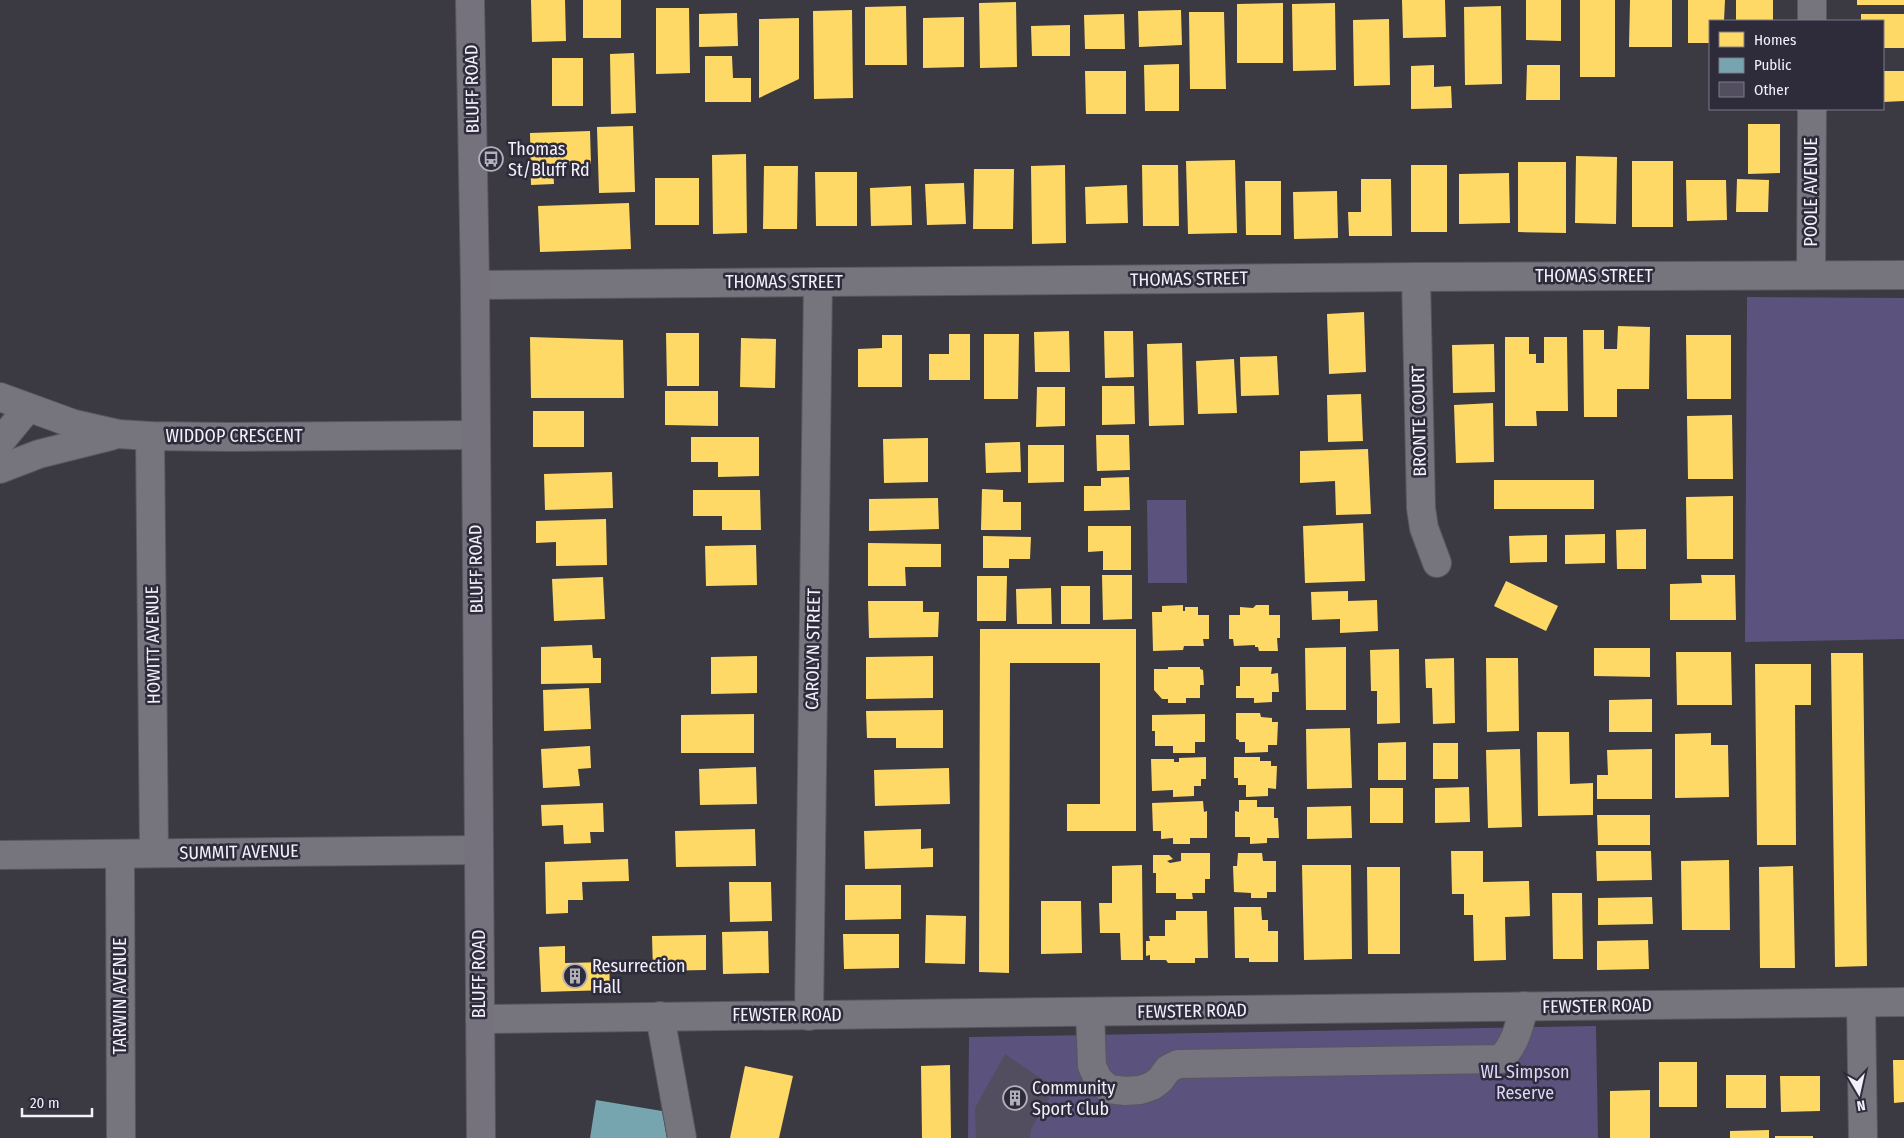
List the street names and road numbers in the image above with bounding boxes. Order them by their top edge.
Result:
street label: BLUFF ROAD [460,44,484,134]
street label: POOLE AVENUE [1800,137,1822,247]
street label: THOMAS STREET [1535,265,1654,287]
street label: THOMAS STREET [1130,267,1249,291]
street label: THOMAS STREET [725,271,844,293]
street label: BRONTE COURT [1407,365,1431,477]
street label: WIDDOP CRESCENT [165,425,303,447]
street label: BLUFF ROAD [464,524,488,614]
street label: HOWITT AVENUE [141,586,165,704]
street label: CAROLYN STREET [801,587,825,710]
street label: SUMMIT AVENUE [179,840,299,864]
street label: BLUFF ROAD [468,930,490,1018]
street label: TARWIN AVENUE [109,938,131,1054]
street label: FEWSTER ROAD [1542,994,1652,1018]
street label: FEWSTER ROAD [1137,999,1247,1023]
street label: FEWSTER ROAD [732,1004,842,1026]

